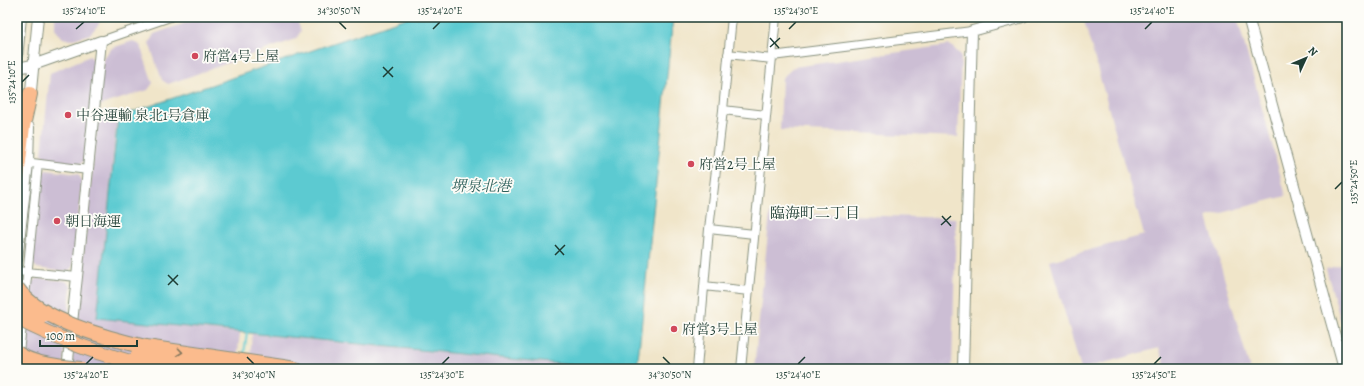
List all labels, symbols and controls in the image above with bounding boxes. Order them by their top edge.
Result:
text: 135°24'10"E [62,4,106,17]
text: 34°30'50"N [318,4,360,17]
text: 135°24'20"E [418,4,463,17]
text: 135°24'30"E [774,4,818,17]
text: 135°24'40"E [1130,4,1174,17]
north arrow [1286,38,1326,78]
text: N [1305,43,1321,59]
place label: 府営4号上屋 [203,47,279,66]
marker: 府営4号上屋 [190,51,200,61]
text: 135°24'10"E [5,60,18,104]
place label: 中谷運輸 泉北1号倉庫 [76,106,210,125]
marker: 中谷運輸 泉北1号倉庫 [63,110,73,120]
place label: 府営2号上屋 [699,155,776,174]
marker: 府営2号上屋 [686,159,696,169]
text: 135°24'50"E [1347,160,1360,204]
water label: 堺泉北港 [451,176,513,196]
district label: 臨海町二丁目 [770,203,860,223]
place label: 朝日海運 [65,212,121,231]
marker: 朝日海運 [52,216,62,226]
place label: 府営3号上屋 [682,320,758,339]
scale bar [40,322,137,348]
marker: 府営3号上屋 [669,324,679,334]
text: 100 m [46,328,75,344]
one-way arrow [177,347,183,356]
text: 135°24'20"E [64,368,109,381]
text: 34°30'40"N [233,368,276,381]
text: 135°24'30"E [420,368,464,381]
text: 34°30'50"N [649,368,691,381]
text: 135°24'40"E [776,368,820,381]
text: 135°24'50"E [1132,368,1176,381]

